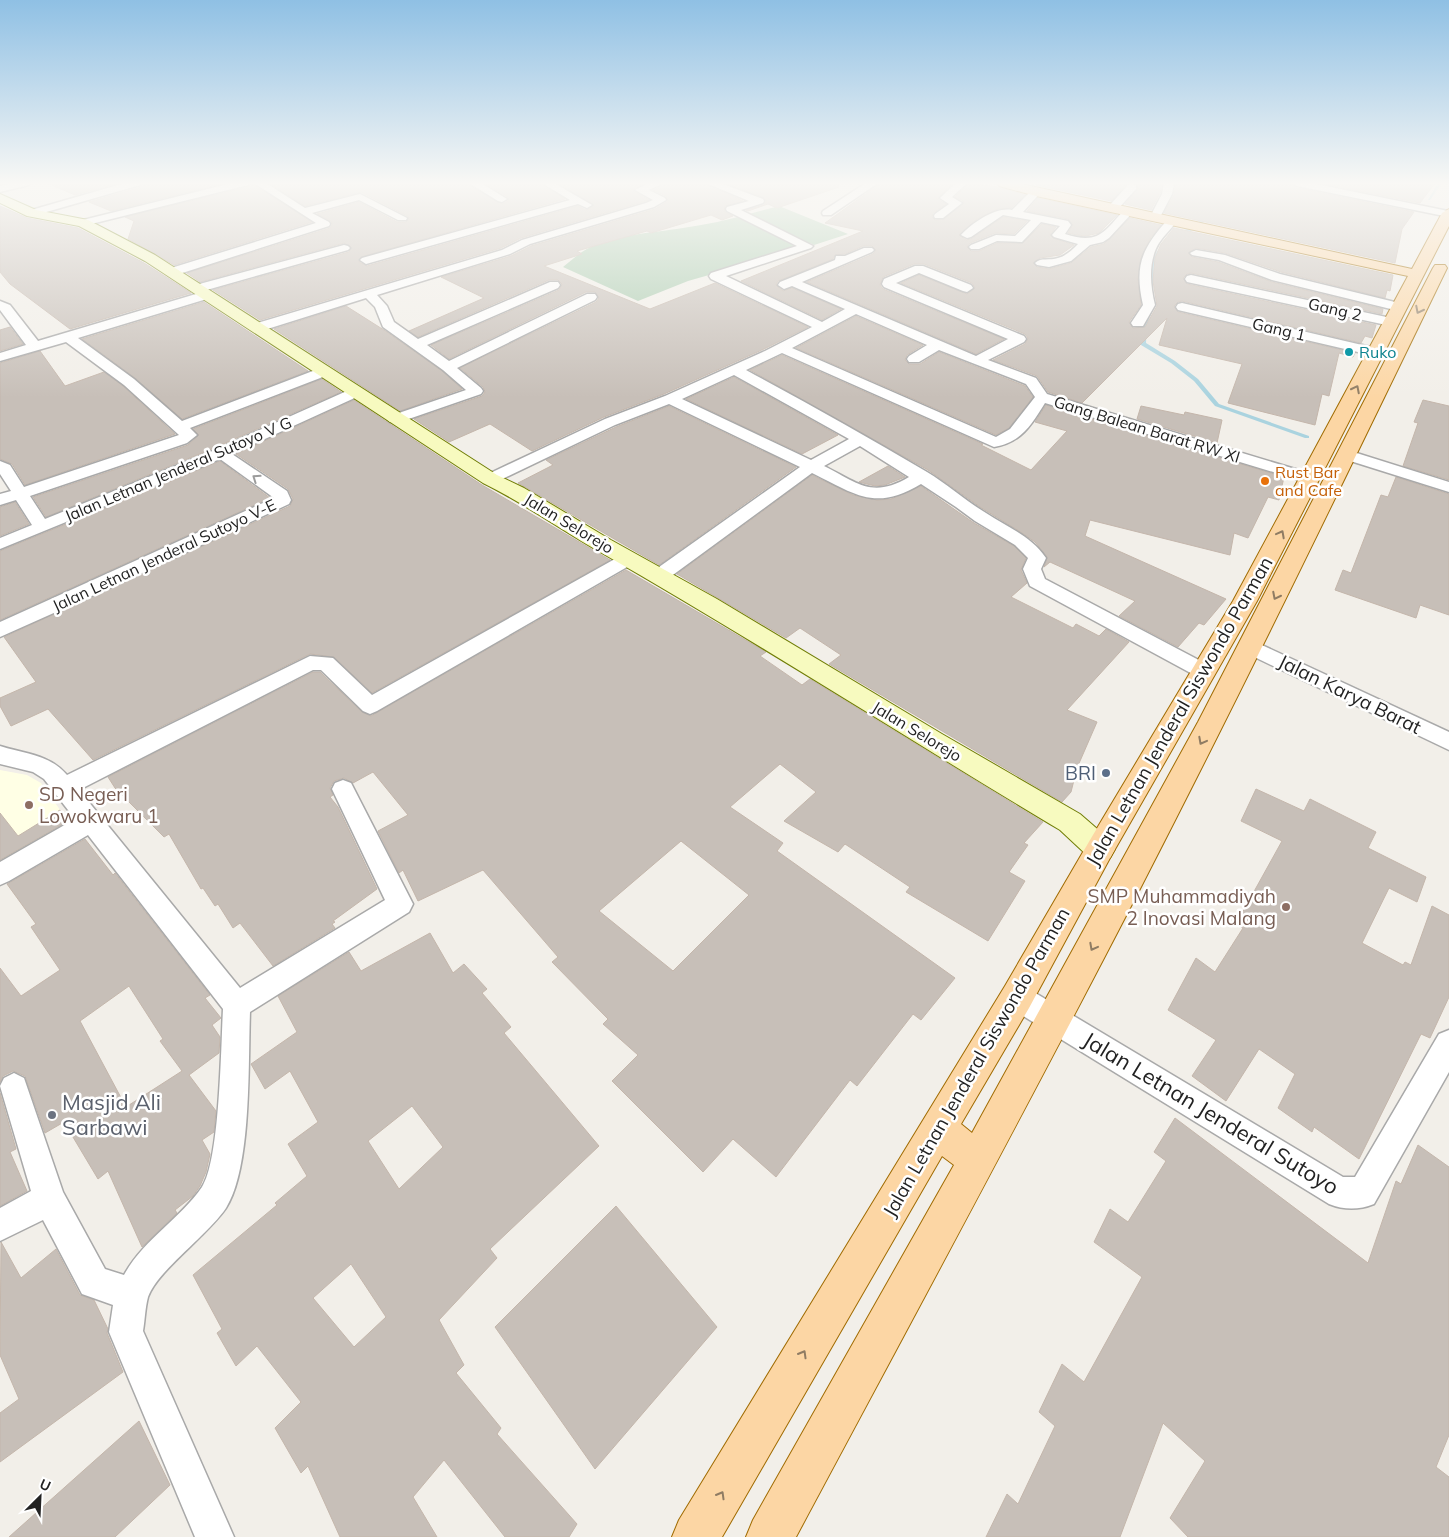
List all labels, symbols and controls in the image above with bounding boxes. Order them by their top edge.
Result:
street label: Gang 2 [1306,293,1364,325]
one-way arrow [1415,305,1425,314]
street label: Gang 1 [1250,313,1308,345]
place label: Ruko [1359,342,1396,362]
marker: Ruko [1343,346,1355,358]
one-way arrow [1350,386,1360,395]
street label: Gang Balean Barat RW XI [1051,391,1243,467]
street label: Jalan Letnan Jenderal Sutoyo V G [61,412,295,526]
place label: Rust Bar and Cafe [1275,462,1342,500]
one-way arrow [252,475,262,484]
marker: Rust Bar and Cafe [1259,475,1271,487]
street label: Jalan Selorejo [521,488,617,558]
street label: Jalan Letnan Jenderal Sutoyo V-E [49,494,279,616]
one-way arrow [1275,530,1285,539]
street label: Jalan Letnan Jenderal Siswondo Parman [1080,552,1278,870]
one-way arrow [1272,591,1282,600]
street label: Jalan Karya Barat [1275,649,1426,739]
street label: Jalan Selorejo [869,696,965,766]
one-way arrow [1198,736,1208,745]
place label: BRI [1065,761,1096,785]
marker: BRI [1100,767,1112,779]
place label: SD Negeri Lowokwaru 1 [39,782,159,828]
marker: SD Negeri Lowokwaru 1 [23,799,35,811]
place label: SMP Muhammadiyah 2 Inovasi Malang [1088,884,1276,930]
marker: SMP Muhammadiyah 2 Inovasi Malang [1280,901,1292,913]
street label: Jalan Letnan Jenderal Siswondo Parman [877,903,1075,1221]
one-way arrow [1090,941,1100,950]
street label: Jalan Letnan Jenderal Sutoyo [1078,1025,1344,1201]
place label: Masjid Ali Sarbawi [62,1088,161,1141]
marker: Masjid Ali Sarbawi [46,1109,58,1121]
one-way arrow [796,1351,806,1360]
north arrow [15,1472,65,1522]
text: U [37,1475,54,1495]
one-way arrow [715,1491,725,1500]

